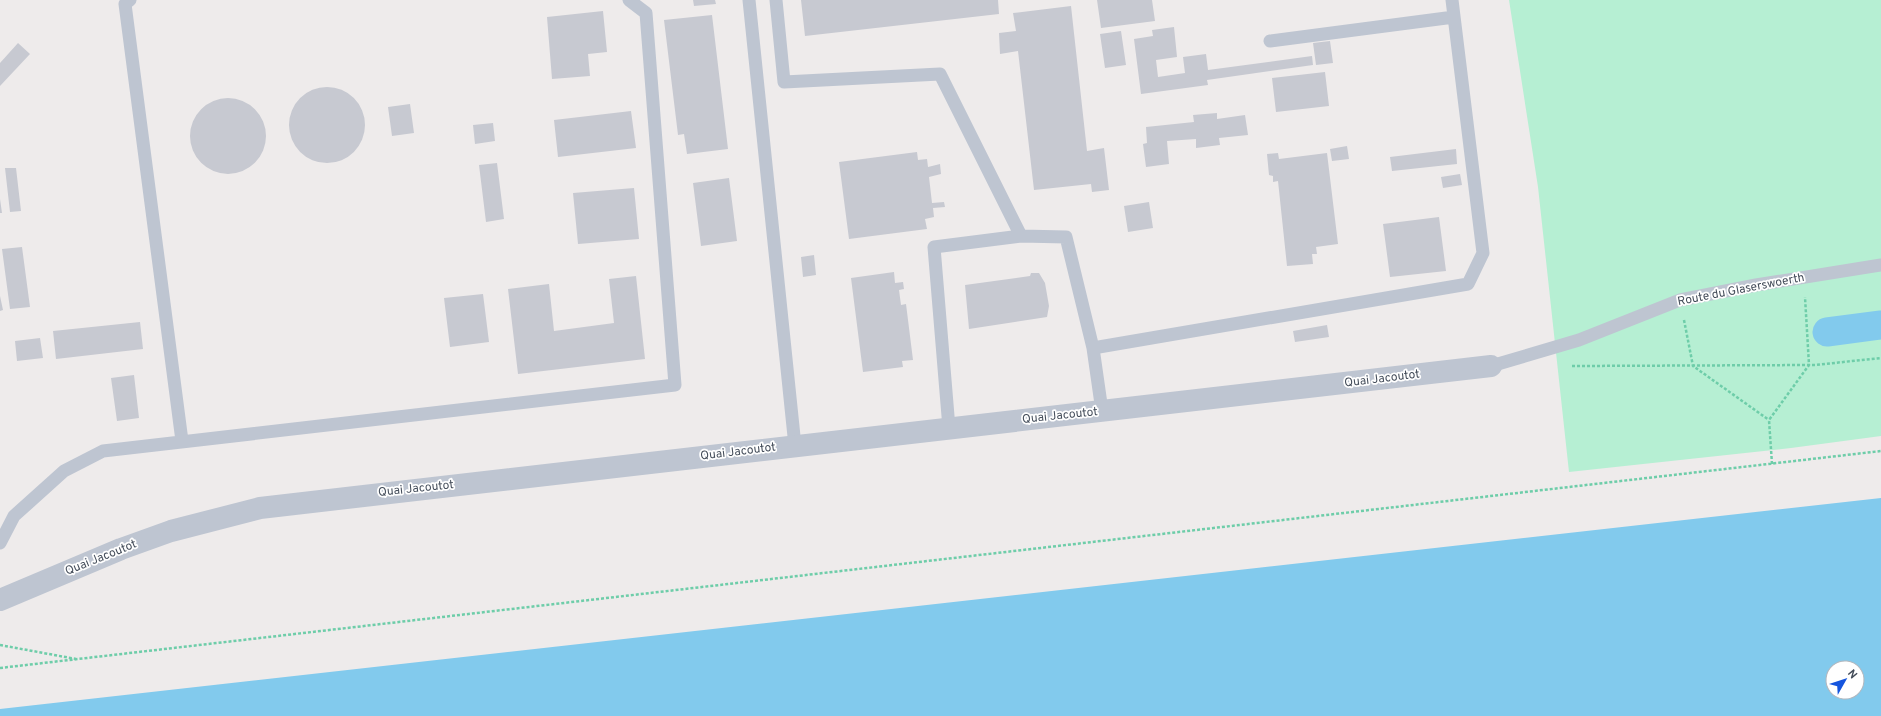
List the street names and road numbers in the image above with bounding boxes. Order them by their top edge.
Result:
street label: Route du Glaserswoerth [1676,270,1806,310]
street label: Quai Jacoutot [1343,366,1421,392]
street label: Quai Jacoutot [1021,404,1099,428]
street label: Quai Jacoutot [699,439,777,465]
street label: Quai Jacoutot [377,477,455,501]
street label: Quai Jacoutot [63,536,139,580]

